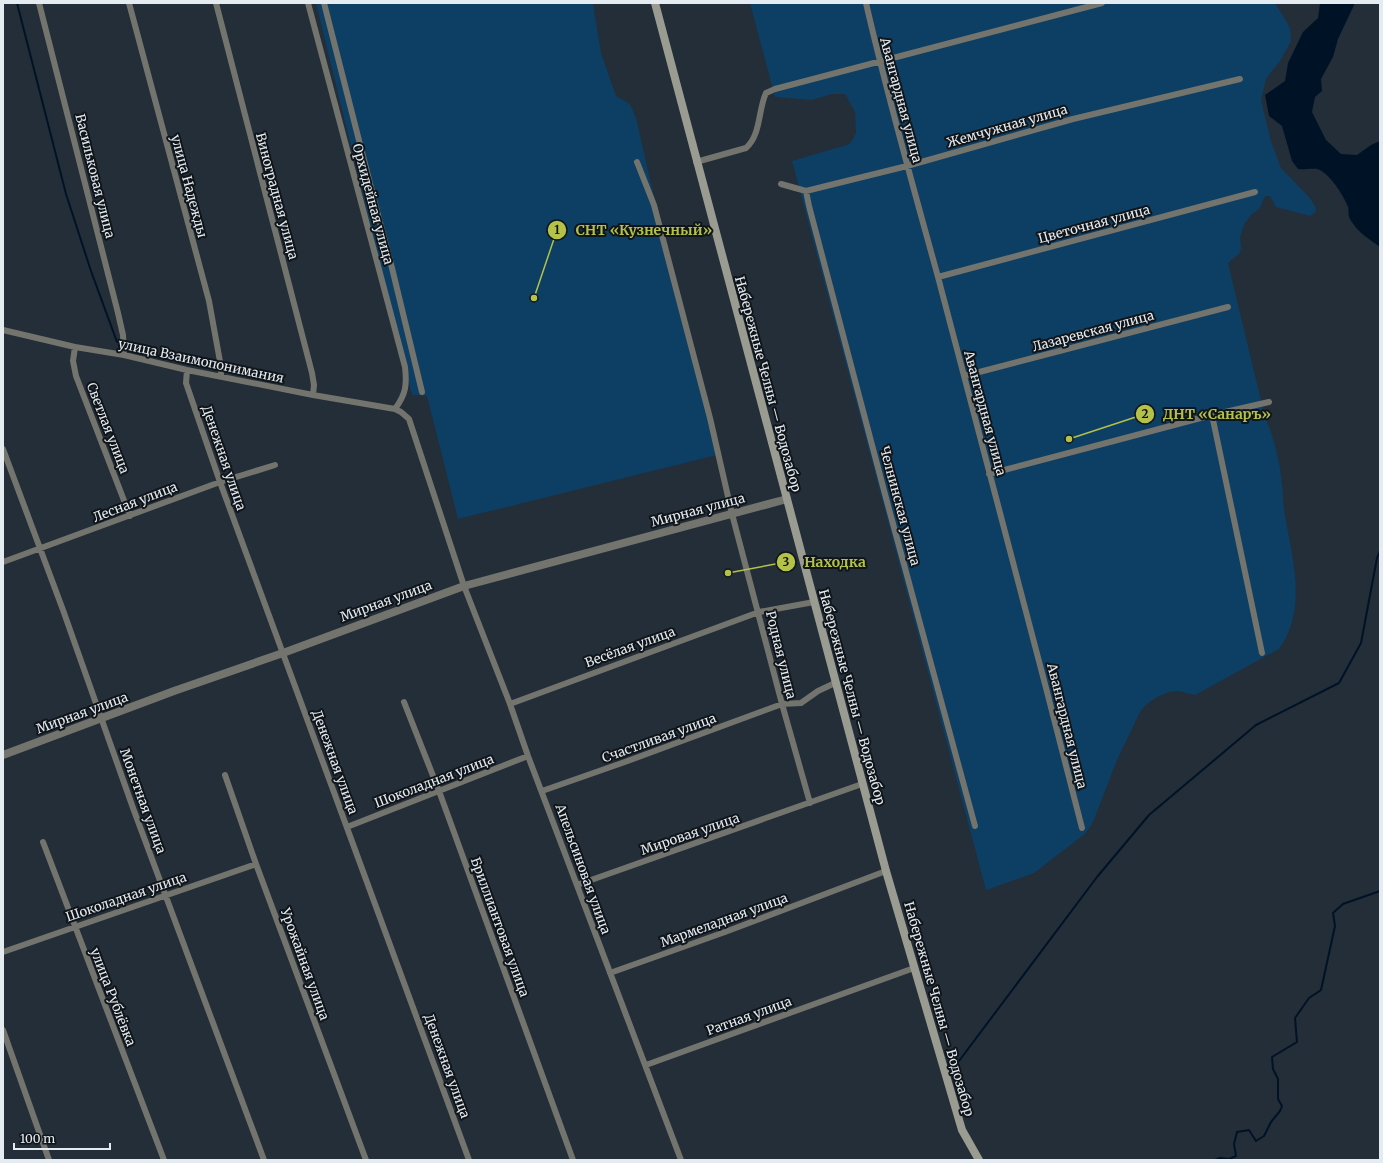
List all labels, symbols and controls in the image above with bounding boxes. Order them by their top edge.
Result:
street label: Авангардная улица [876,35,926,164]
street label: Жемчужная улица [945,101,1069,151]
street label: Васильковая улица [71,112,119,240]
street label: Виноградная улица [252,131,302,261]
street label: улица Надежды [167,133,211,239]
street label: Орхидейная улица [349,142,397,266]
street label: Цветочная улица [1036,201,1152,247]
callout: СНТ «Кузнечный» [547,217,720,243]
text: СНТ «Кузнечный» [576,221,712,239]
text: 1 [554,222,560,237]
street label: Набережные Челны — Водозабор [731,274,805,494]
street label: Лазаревская улица [1030,307,1156,355]
street label: улица Взаимопонимания [117,335,286,387]
street label: Авангардная улица [960,348,1010,477]
street label: Светлая улица [83,380,133,476]
callout: ДНТ «Санаръ» [1135,401,1279,427]
street label: Денежная улица [198,403,250,513]
text: ДНТ «Санаръ» [1163,405,1271,423]
text: 2 [1141,406,1149,421]
street label: Челнинская улица [876,444,924,568]
street label: Лесная улица [90,478,180,526]
street label: Мирная улица [649,489,747,531]
callout: Находка [776,549,873,575]
text: Находка [804,553,866,571]
text: 3 [783,554,790,569]
street label: Мирная улица [338,577,434,625]
street label: Набережные Челны — Водозабор [815,587,889,807]
street label: Родная улица [762,609,800,701]
street label: Весёлая улица [582,623,678,671]
street label: Авангардная улица [1043,660,1091,791]
street label: Мирная улица [34,689,130,737]
street label: Денежная улица [308,707,362,817]
street label: Счастливая улица [600,709,718,767]
street label: Монетная улица [116,746,170,856]
street label: Шоколадная улица [372,750,496,812]
street label: Апельсиновая улица [551,801,614,937]
street label: Мировая улица [638,809,742,859]
street label: Бриллиантовая улица [467,855,533,999]
street label: Шоколадная улица [63,868,189,926]
street label: Мармеладная улица [658,889,790,951]
street label: Набережные Челны — Водозабор [900,900,978,1118]
street label: Урожайная улица [277,905,333,1022]
street label: улица Рублёвка [86,945,140,1049]
street label: Ратная улица [704,993,794,1039]
street label: Денежная улица [420,1011,474,1121]
scale bar [14,1125,110,1151]
text: 100 m [20,1131,55,1146]

